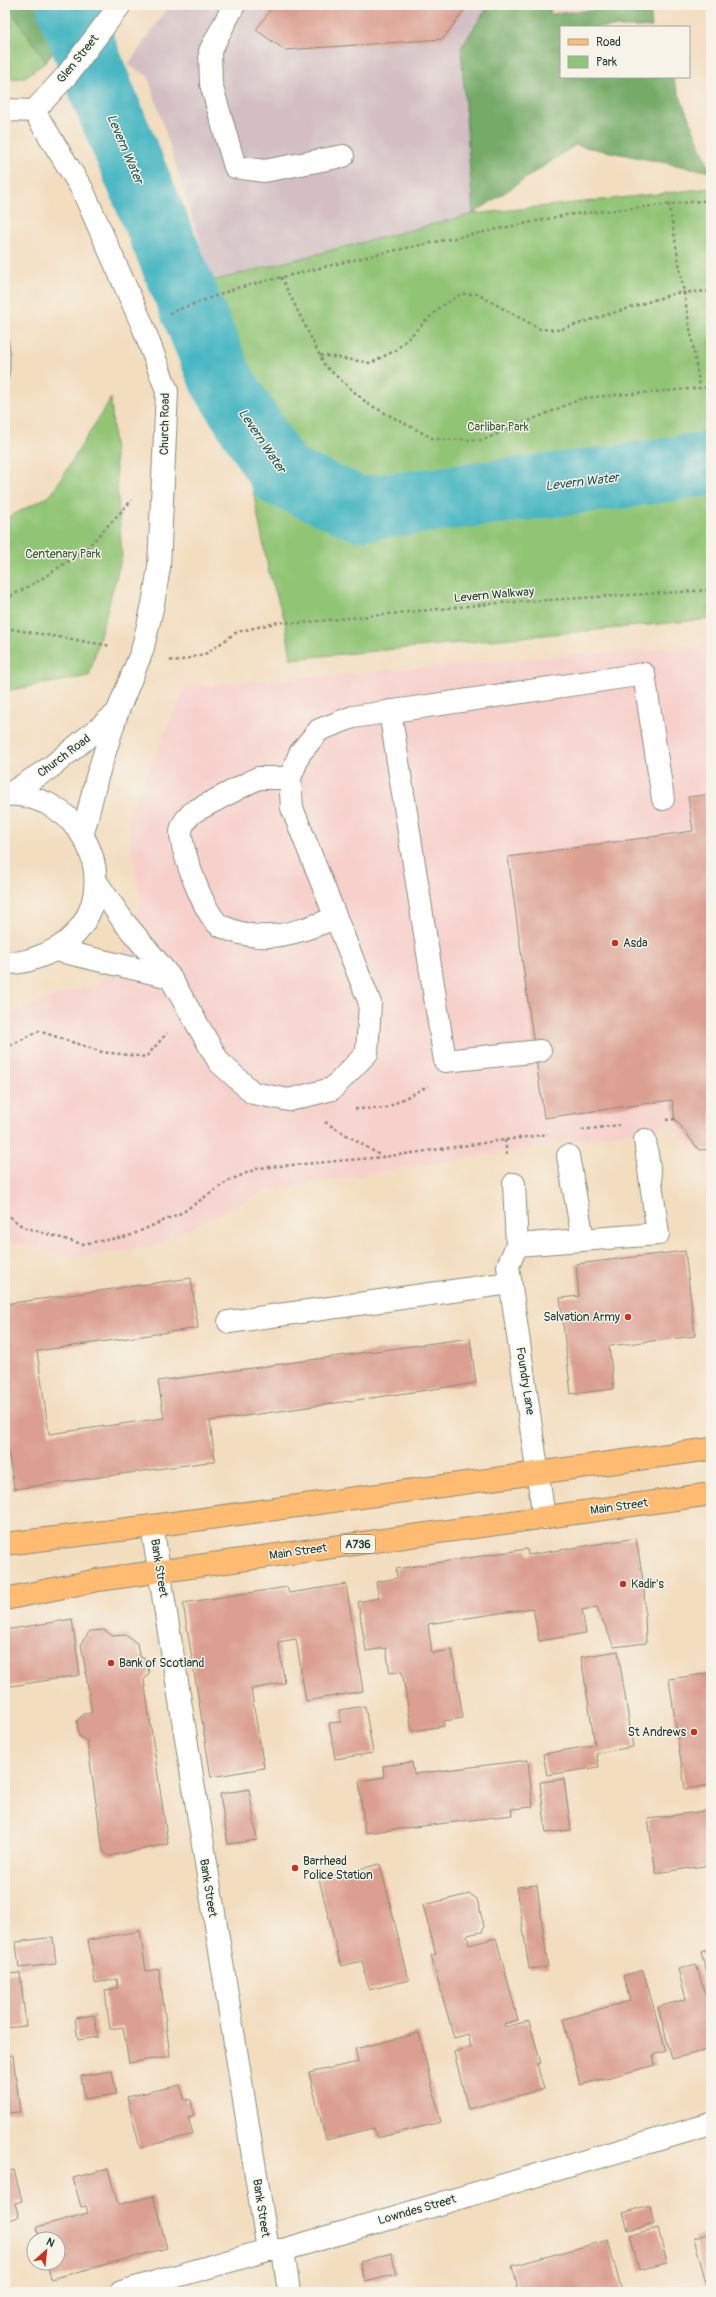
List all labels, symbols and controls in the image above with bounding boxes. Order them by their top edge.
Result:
legend [560,26,690,78]
street label: Glen Street [54,31,102,86]
text: Road [596,35,621,50]
text: Park [596,55,617,70]
water label: Levern Water [103,112,148,188]
street label: Church Road [157,392,173,455]
water label: Levern Water [235,406,291,478]
park label: Carlibar Park [467,420,529,435]
water label: Levern Water [544,469,622,494]
park label: Centenary Park [25,547,101,562]
street label: Levern Walkway [453,584,535,606]
street label: Church Road [35,731,94,781]
place label: Asda [623,936,648,951]
marker: Asda [610,938,620,948]
place label: Salvation Army [543,1310,620,1325]
marker: Salvation Army [623,1312,633,1322]
street label: Foundry Lane [512,1346,538,1416]
street label: Main Street [589,1496,649,1518]
road number: A736 [341,1535,375,1553]
street label: Bank Street [147,1538,171,1598]
street label: Main Street [268,1541,328,1563]
place label: Kadir's [631,1577,664,1592]
marker: Kadir's [618,1579,628,1589]
place label: Bank of Scotland [119,1656,205,1671]
marker: Bank of Scotland [106,1658,116,1668]
place label: St Andrews [628,1725,687,1740]
marker: St Andrews [689,1727,699,1737]
place label: Barrhead Police Station [303,1854,373,1883]
street label: Bank Street [196,1858,220,1918]
marker: Barrhead Police Station [290,1863,300,1873]
street label: Bank Street [249,2178,273,2238]
street label: Lowndes Street [376,2192,458,2228]
north arrow [26,2231,66,2271]
text: N [44,2235,57,2250]

